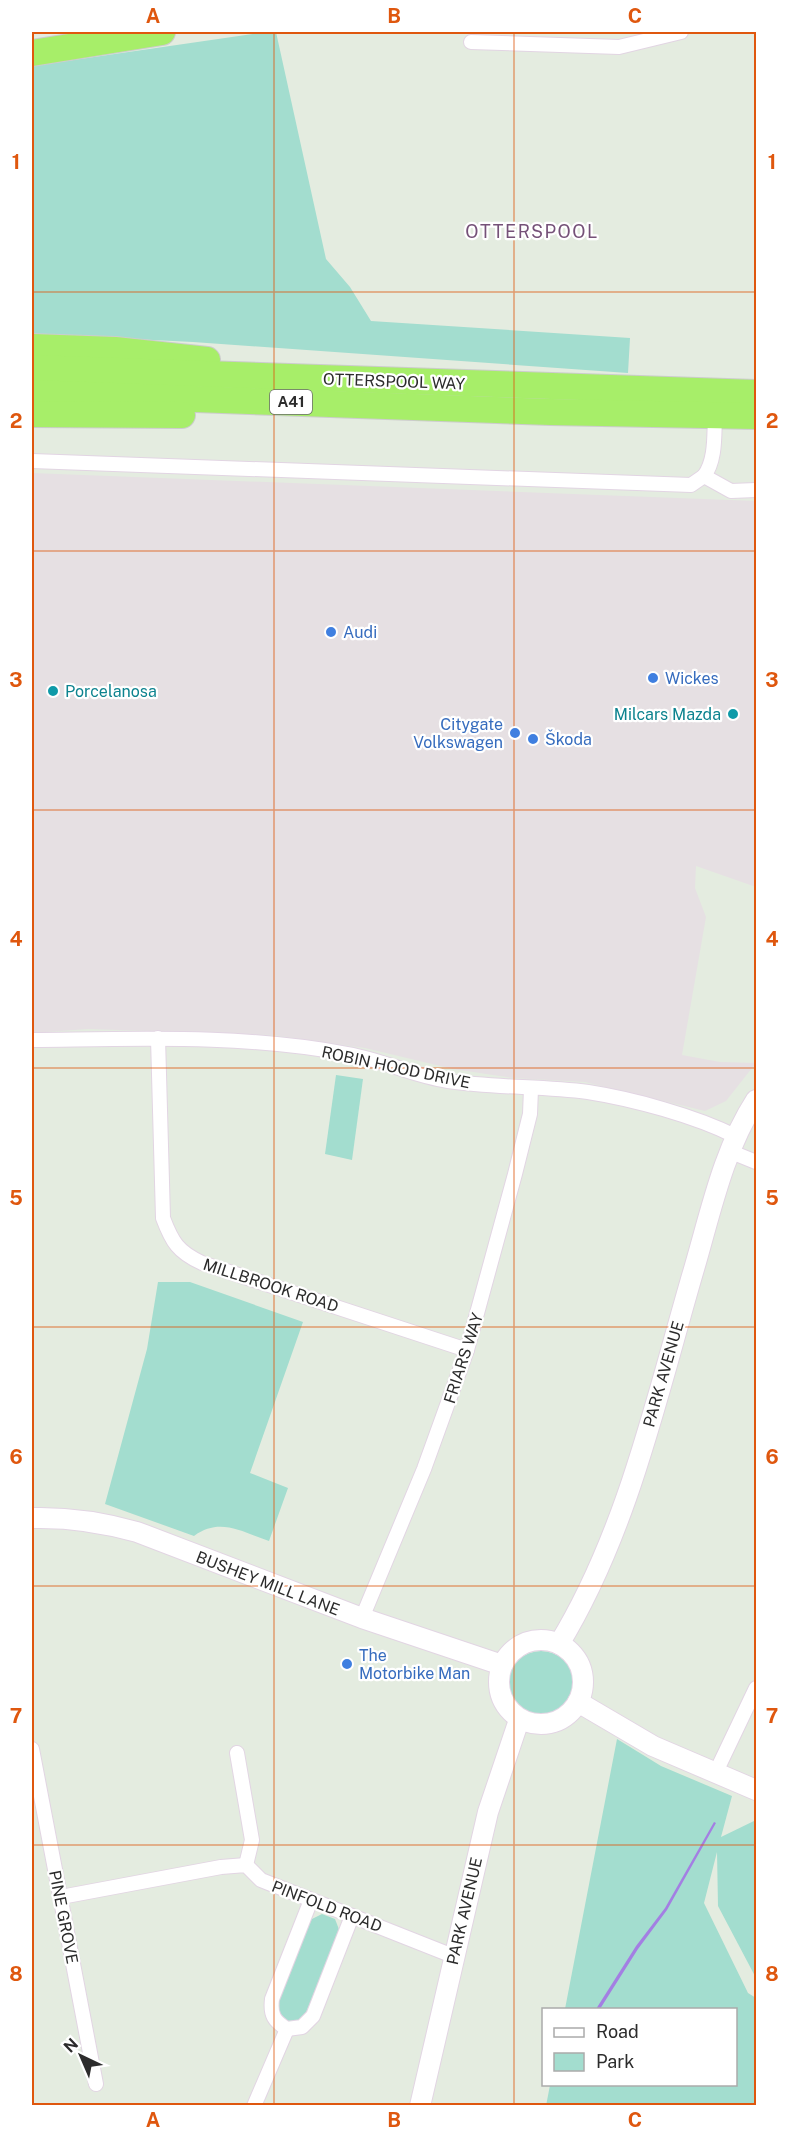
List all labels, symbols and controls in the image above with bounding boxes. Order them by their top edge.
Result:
text: A [146,4,160,28]
text: B [387,4,401,28]
text: C [628,4,642,28]
text: 1 [12,150,20,174]
text: 1 [768,150,776,174]
district label: OTTERSPOOL [465,221,599,242]
street label: OTTERSPOOL WAY [323,370,466,393]
road number: A41 [270,390,312,414]
text: 2 [10,409,22,433]
text: 2 [766,409,778,433]
place label: Audi [343,623,377,642]
marker: Audi [324,625,338,639]
text: 3 [9,668,23,692]
text: 3 [765,668,779,692]
place label: Wickes [665,669,719,688]
marker: Wickes [646,671,660,685]
place label: Porcelanosa [65,682,157,701]
marker: Porcelanosa [46,684,60,698]
place label: Milcars Mazda [614,705,721,724]
marker: Milcars Mazda [726,707,740,721]
place label: Citygate Volkswagen [413,715,503,752]
marker: Citygate Volkswagen [508,726,522,740]
place label: Škoda [545,729,592,749]
marker: Škoda [526,732,540,746]
text: 4 [9,927,23,951]
text: 4 [765,927,779,951]
street label: ROBIN HOOD DRIVE [320,1042,472,1093]
text: 5 [9,1186,23,1210]
text: 5 [765,1186,779,1210]
street label: MILLBROOK ROAD [201,1255,341,1316]
street label: FRIARS WAY [440,1310,487,1406]
street label: PARK AVENUE [639,1319,688,1429]
text: 6 [9,1445,23,1469]
text: 6 [765,1445,779,1469]
street label: BUSHEY MILL LANE [193,1547,342,1620]
place label: The Motorbike Man [359,1646,470,1683]
marker: The Motorbike Man [340,1657,354,1671]
text: 7 [10,1704,22,1728]
text: 7 [766,1704,778,1728]
street label: PARK AVENUE [443,1856,486,1967]
street label: PINE GROVE [45,1869,82,1966]
street label: PINFOLD ROAD [269,1877,385,1936]
text: 8 [9,1962,23,1986]
text: 8 [765,1962,779,1986]
legend [542,2008,737,2086]
text: Road [596,2021,639,2042]
north arrow [51,2026,111,2086]
text: N [60,2034,82,2057]
text: Park [596,2051,634,2072]
text: A [146,2108,160,2132]
text: B [387,2108,401,2132]
text: C [628,2108,642,2132]

